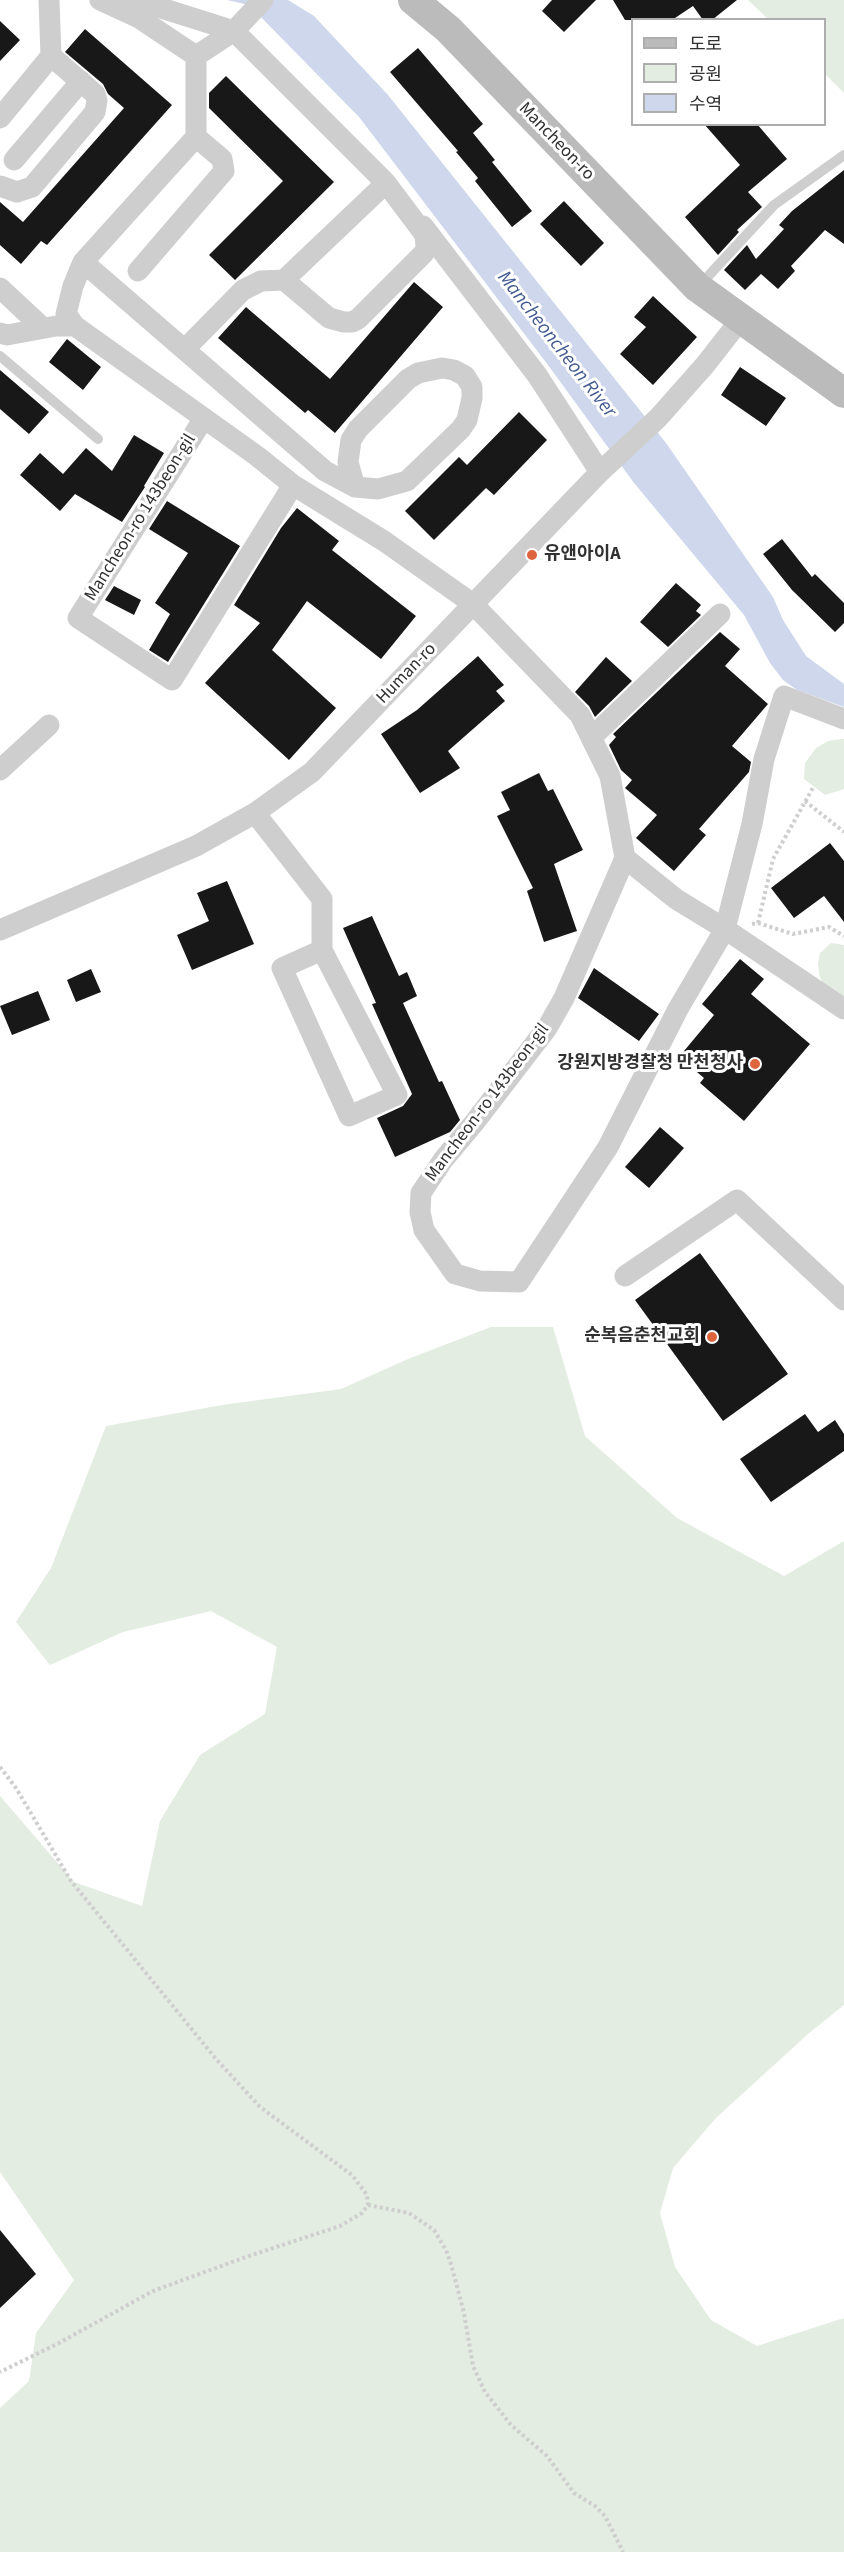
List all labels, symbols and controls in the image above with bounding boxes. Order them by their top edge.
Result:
legend [631,18,826,126]
text: 도로 [689,32,722,57]
text: 공원 [689,62,722,87]
text: 수역 [689,92,722,117]
street label: Mancheon-ro [514,99,598,185]
water label: Mancheoncheon River [491,267,621,423]
street label: Mancheon-ro 143beon-gil [81,431,201,605]
place label: 유앤아이A [544,544,621,566]
marker: 유앤아이A [525,548,539,562]
street label: Human-ro [373,639,441,709]
street label: Mancheon-ro 143beon-gil [421,1020,555,1186]
place label: 강원지방경찰청 만천청사 [557,1053,743,1075]
marker: 강원지방경찰청 만천청사 [748,1057,762,1071]
place label: 순복음춘천교회 [584,1326,700,1348]
marker: 순복음춘천교회 [705,1330,719,1344]

